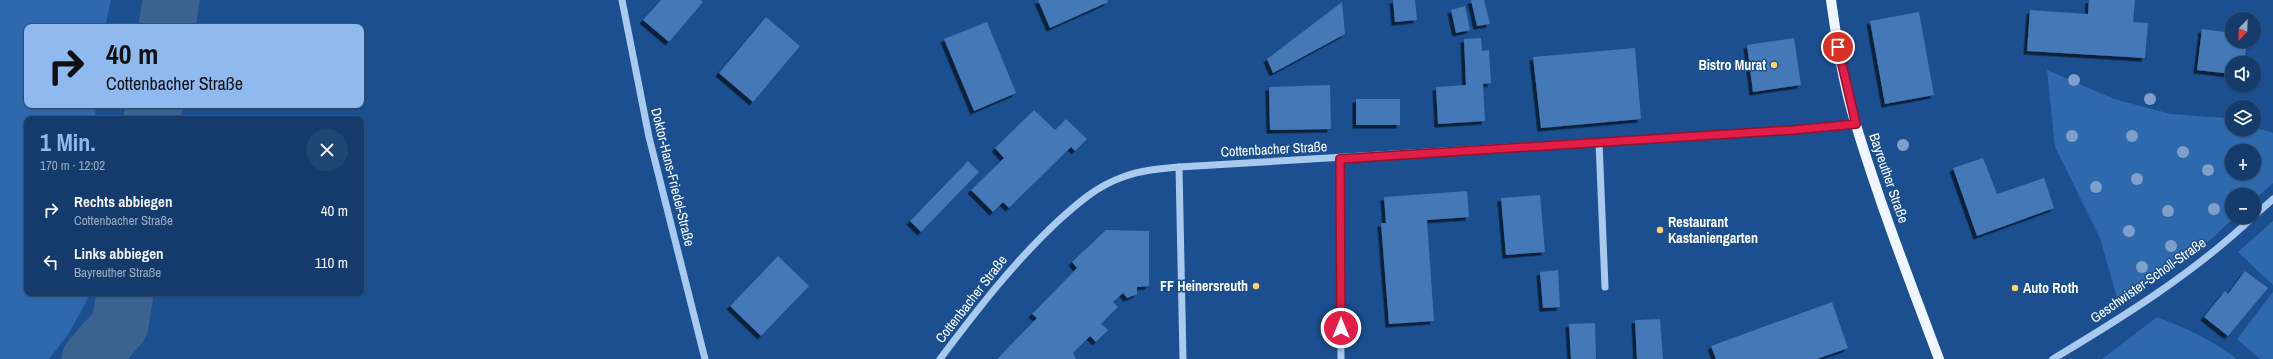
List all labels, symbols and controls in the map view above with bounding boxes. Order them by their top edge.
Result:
north arrow [2225,12,2261,48]
map controls [2225,12,2261,224]
pin [1821,30,1855,64]
text: 40 m [106,35,158,73]
icon: arrive [1827,36,1849,58]
icon: right [40,40,92,92]
place label: Bistro Murat [1698,56,1766,74]
button: sound [2225,56,2261,92]
marker: Bistro Murat [1769,60,1779,70]
text: Cottenbacher Straße [106,71,243,96]
button: layers [2225,100,2261,136]
street label: Doktor-Hans-Friedel-Straße [647,106,699,248]
text: 1 Min. [40,126,96,158]
button: close [306,129,348,171]
street label: Bayreuther Straße [1865,131,1913,225]
street label: Cottenbacher Straße [1220,137,1328,161]
button: + [2225,144,2261,180]
text: 170 m · 12:02 [40,157,105,174]
button: − [2225,188,2261,224]
text: Rechts abbiegen [74,191,172,212]
icon: right [40,199,62,221]
text: 40 m [321,200,348,221]
text: Cottenbacher Straße [74,212,173,229]
place label: Restaurant Kastaniengarten [1668,213,1758,247]
marker: Restaurant Kastaniengarten [1655,225,1665,235]
street label: Geschwister-Scholl-Straße [2087,233,2209,327]
text: Links abbiegen [74,243,164,264]
icon: left [40,251,62,273]
street label: Cottenbacher Straße [931,251,1011,347]
text: 110 m [315,252,348,273]
text: Bayreuther Straße [74,264,161,281]
place label: FF Heinersreuth [1160,277,1248,295]
place label: Auto Roth [2023,279,2078,297]
marker: FF Heinersreuth [1251,281,1261,291]
marker: Auto Roth [2010,283,2020,293]
position arrow [1320,307,1362,349]

